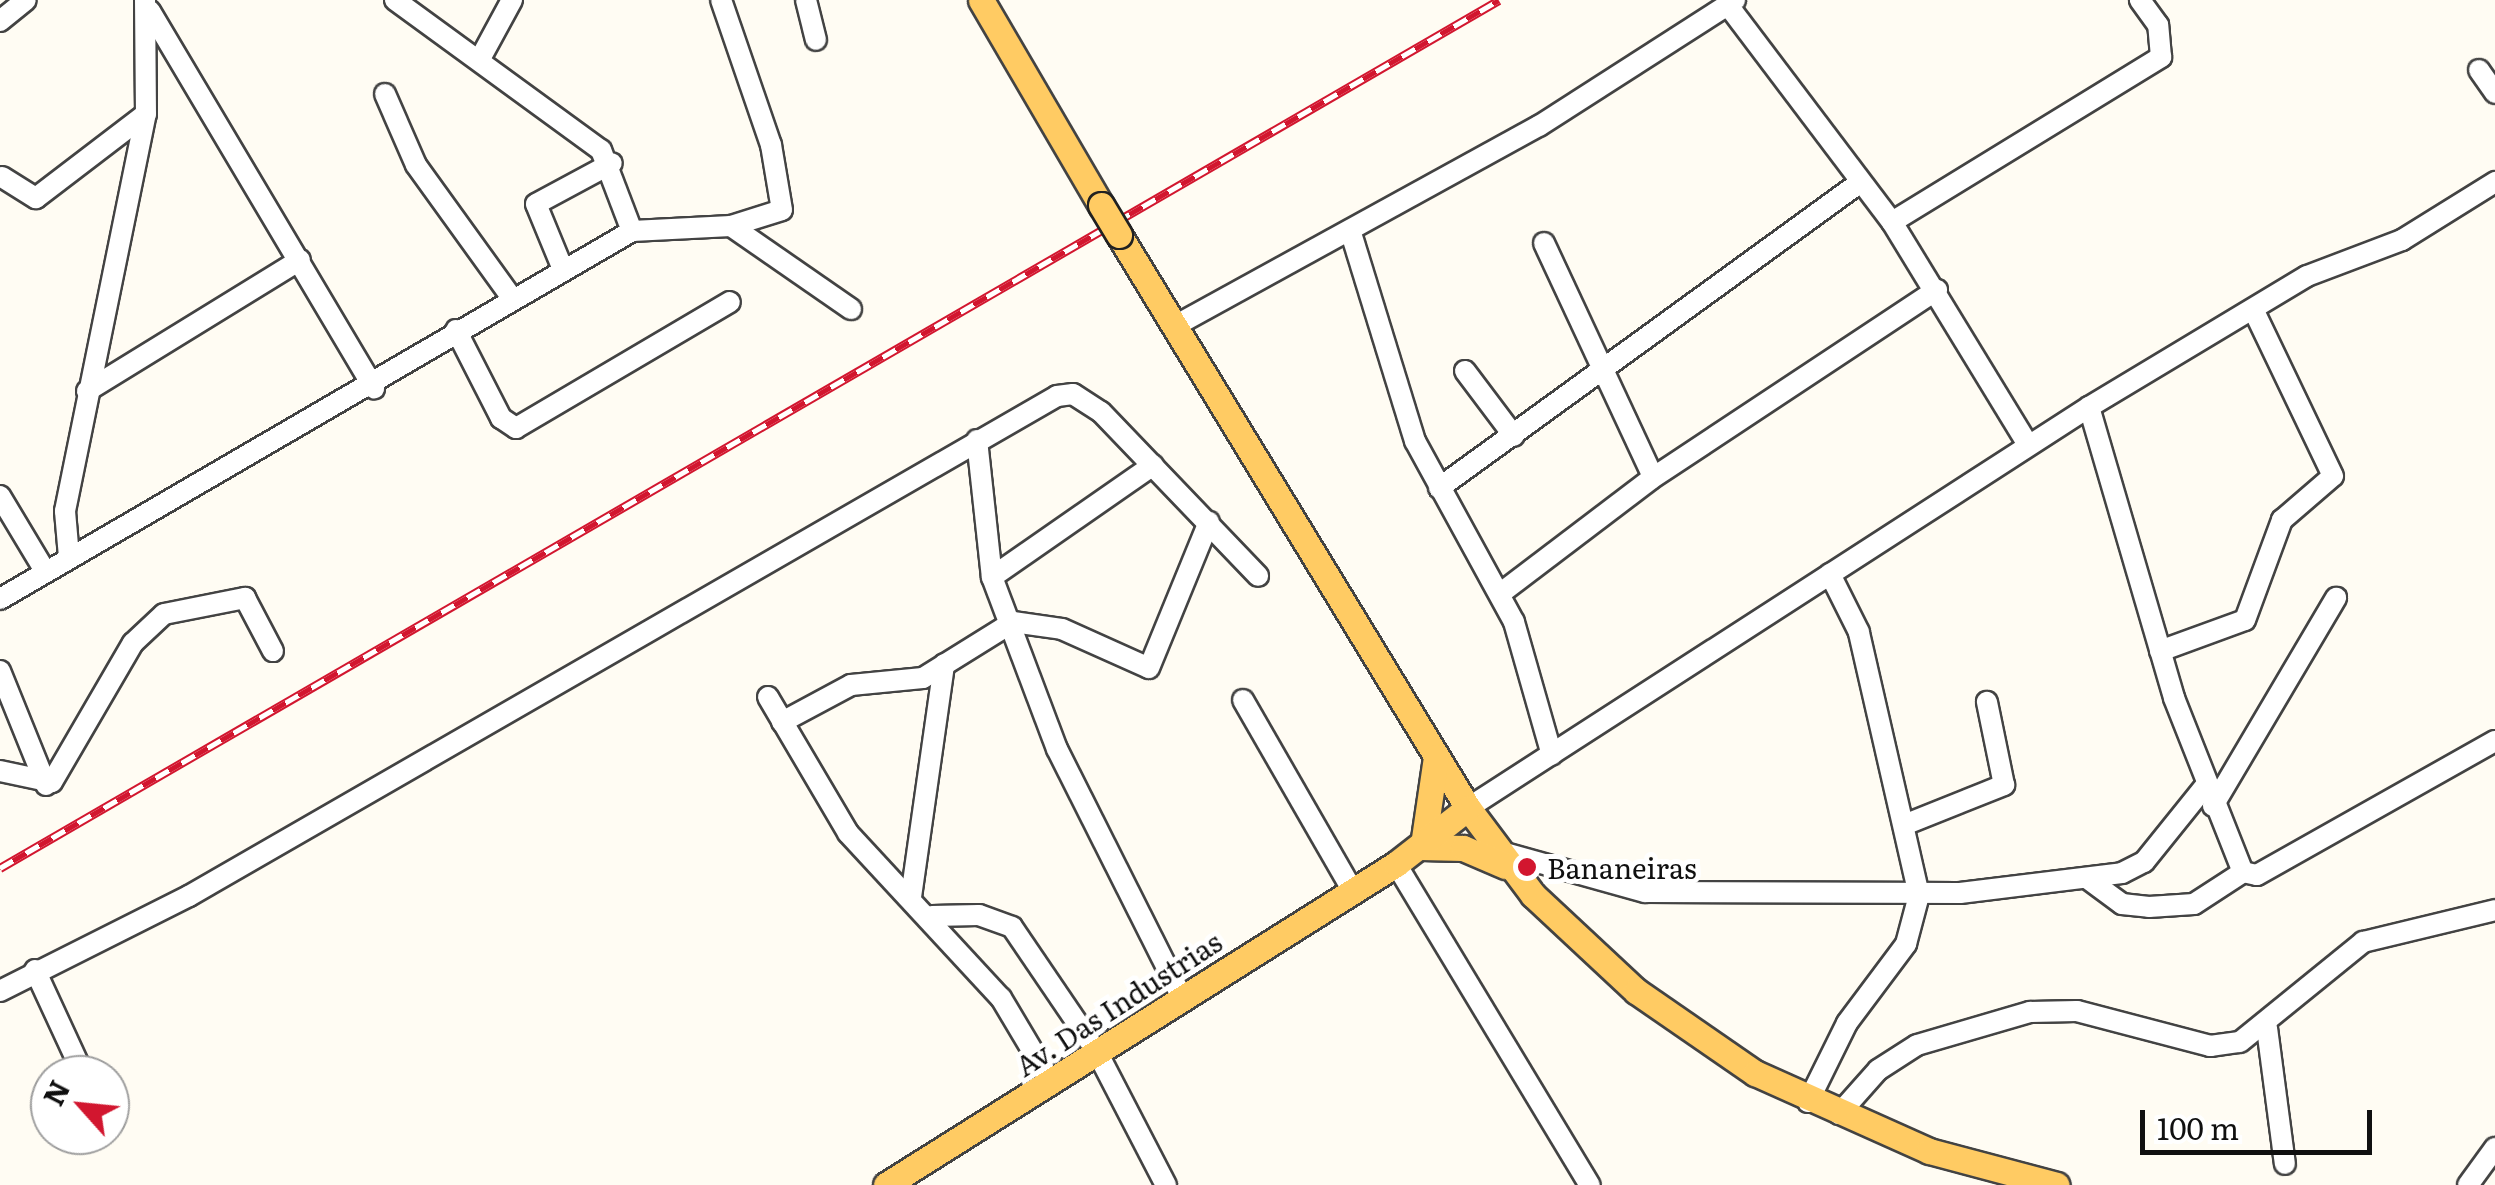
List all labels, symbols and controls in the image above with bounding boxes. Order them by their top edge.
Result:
place label: Bananeiras [1547,850,1697,884]
marker: Bananeiras [1516,856,1538,878]
street label: Av. Das Industrias [1009,924,1227,1082]
north arrow [30,1055,130,1155]
text: N [31,1072,79,1112]
scale bar [2145,1090,2378,1152]
text: 100 m [2157,1105,2239,1149]

